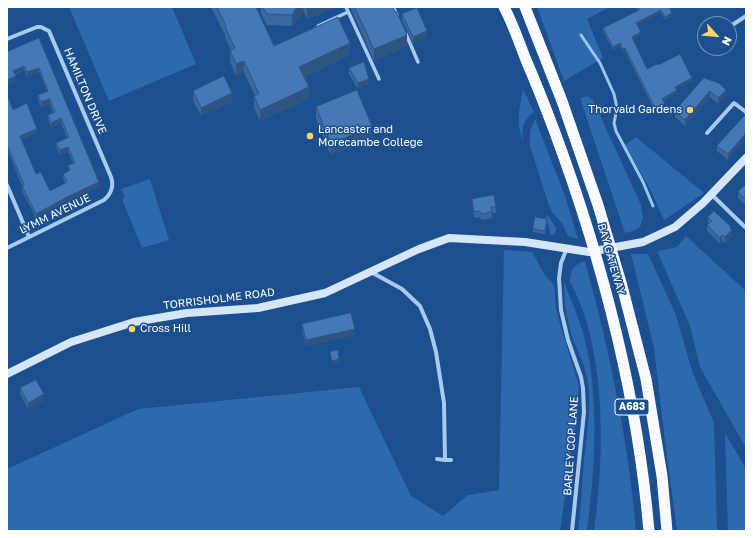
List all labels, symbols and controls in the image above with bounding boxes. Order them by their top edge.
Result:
north arrow [697,16,737,56]
text: N [720,35,735,48]
street label: HAMILTON DRIVE [61,46,109,136]
place label: Thorvald Gardens [588,103,682,117]
marker: Thorvald Gardens [685,105,695,115]
place label: Lancaster and Morecambe College [318,123,423,149]
marker: Lancaster and Morecambe College [305,131,315,141]
street label: LYMM AVENUE [17,191,93,237]
street label: BAY GATEWAY [594,222,628,296]
street label: TORRISHOLME ROAD [162,286,276,312]
place label: Cross Hill [140,322,191,336]
marker: Cross Hill [127,324,137,334]
street label: BARLEY COP LANE [561,396,581,496]
road number: A683 [615,399,649,415]

